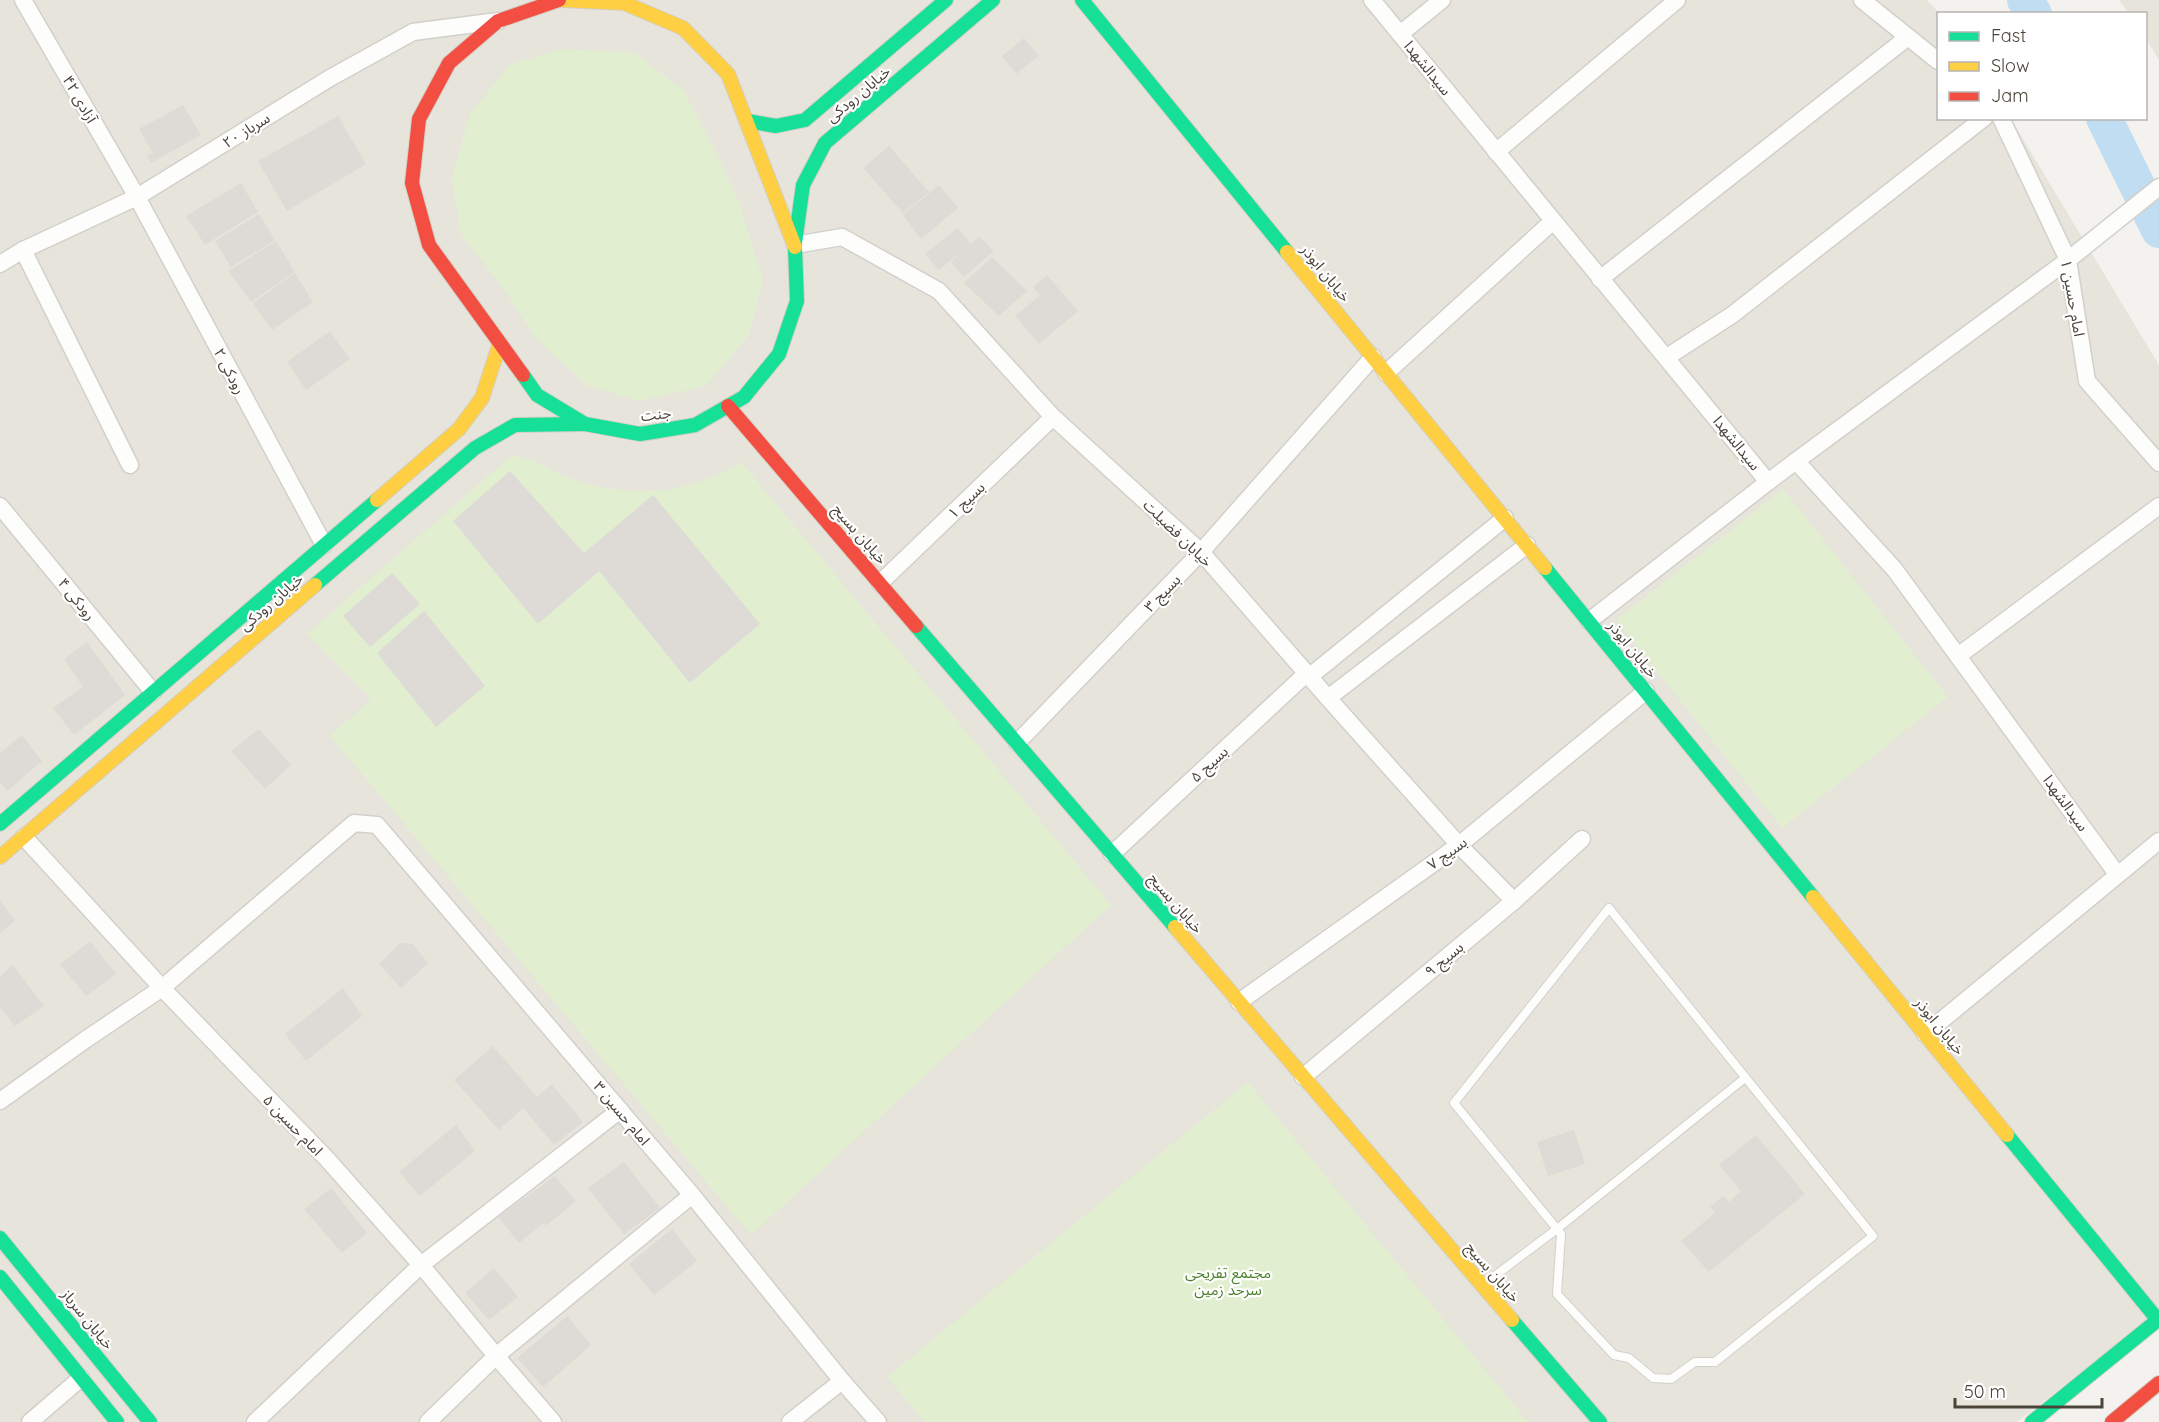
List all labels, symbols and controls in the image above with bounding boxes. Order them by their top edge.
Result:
legend [1937,12,2147,120]
text: Fast [1991,24,2026,47]
street label: سیدالشهدا [1400,37,1456,99]
text: Slow [1991,54,2029,77]
street label: خیابان رودکی [822,62,894,126]
street label: آزادی ۴۲ [59,72,102,127]
text: Jam [1991,84,2029,107]
street label: سرباز ۲۰ [219,108,273,152]
street label: خیابان ابوذر [1296,239,1355,306]
street label: امام حسین ۱ [2055,258,2089,338]
street label: رودکی ۲ [210,345,250,397]
street label: جنت [640,403,672,425]
street label: سیدالشهدا [1709,412,1765,474]
street label: بسیج ۱ [943,478,991,525]
street label: خیابان فضیلت [1139,495,1217,571]
street label: خیابان بسیج [826,500,891,570]
street label: خیابان رودکی [235,569,307,635]
street label: بسیج ۳ [1140,570,1187,618]
street label: رودکی ۴ [54,574,100,624]
street label: خیابان ابوذر [1603,615,1662,682]
street label: بسیج ۵ [1186,742,1234,788]
street label: سیدالشهدا [2039,771,2093,835]
street label: بسیج ۷ [1423,832,1472,876]
street label: خیابان بسیج [1142,869,1207,939]
street label: بسیج ۹ [1421,937,1469,983]
street label: خیابان ابوذر [1910,992,1969,1059]
street label: امام حسین ۳ [588,1077,654,1150]
street label: امام حسین ۵ [258,1090,327,1161]
street label: خیابان بسیج [1459,1238,1524,1308]
park label: مجتمع تفریحی سرحد زمین [1185,1263,1271,1299]
street label: خیابان سرباز [57,1284,118,1353]
scale bar [1955,1371,2102,1409]
text: 50 m [1964,1380,2006,1403]

